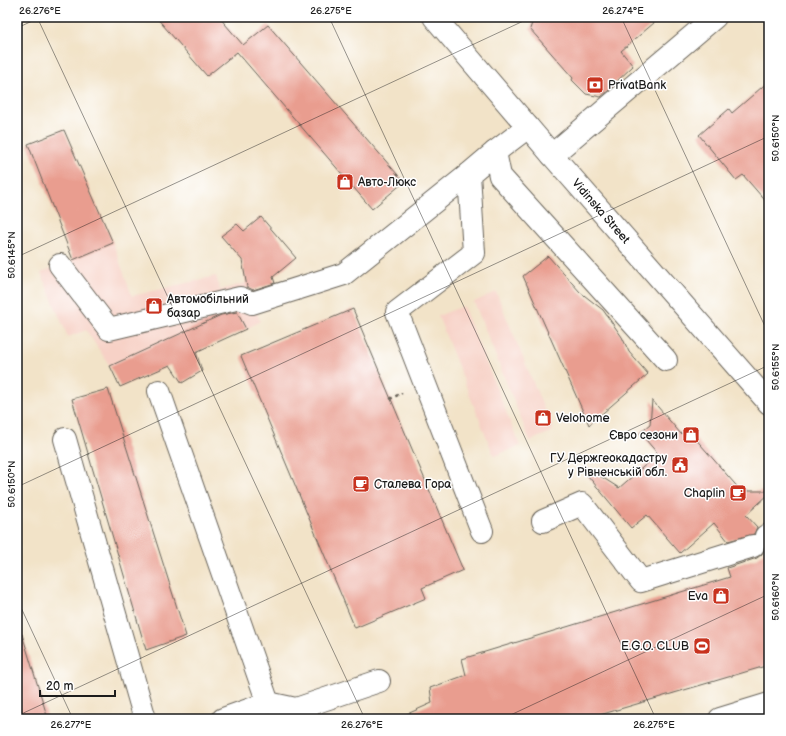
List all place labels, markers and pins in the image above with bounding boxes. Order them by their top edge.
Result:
bank icon: PrivatBank [585,75,605,95]
place label: PrivatBank [608,78,666,93]
shop icon: Авто-Люкс [335,172,355,192]
place label: Авто-Люкс [357,175,416,190]
place label: Автомобільний базар [166,292,249,321]
shop icon: Автомобільний базар [144,296,164,316]
shop icon: Velohome [533,408,553,428]
place label: Velohome [556,411,610,426]
shop icon: Євро сезони [681,425,701,445]
place label: Євро сезони [609,428,678,443]
place label: ГУ Держгеокадастру у Рівненській обл. [550,451,667,480]
public building icon: ГУ Держгеокадастру у Рівненській обл. [670,455,690,475]
cafe icon: Сталева Гора [351,474,371,494]
place label: Сталева Гора [374,477,451,492]
cafe icon: Chaplin [728,483,748,503]
place label: Chaplin [684,486,725,501]
shop icon: Eva [711,586,731,606]
place label: Eva [688,589,708,604]
sports icon: E.G.O. CLUB [692,636,712,656]
place label: E.G.O. CLUB [621,639,689,654]

